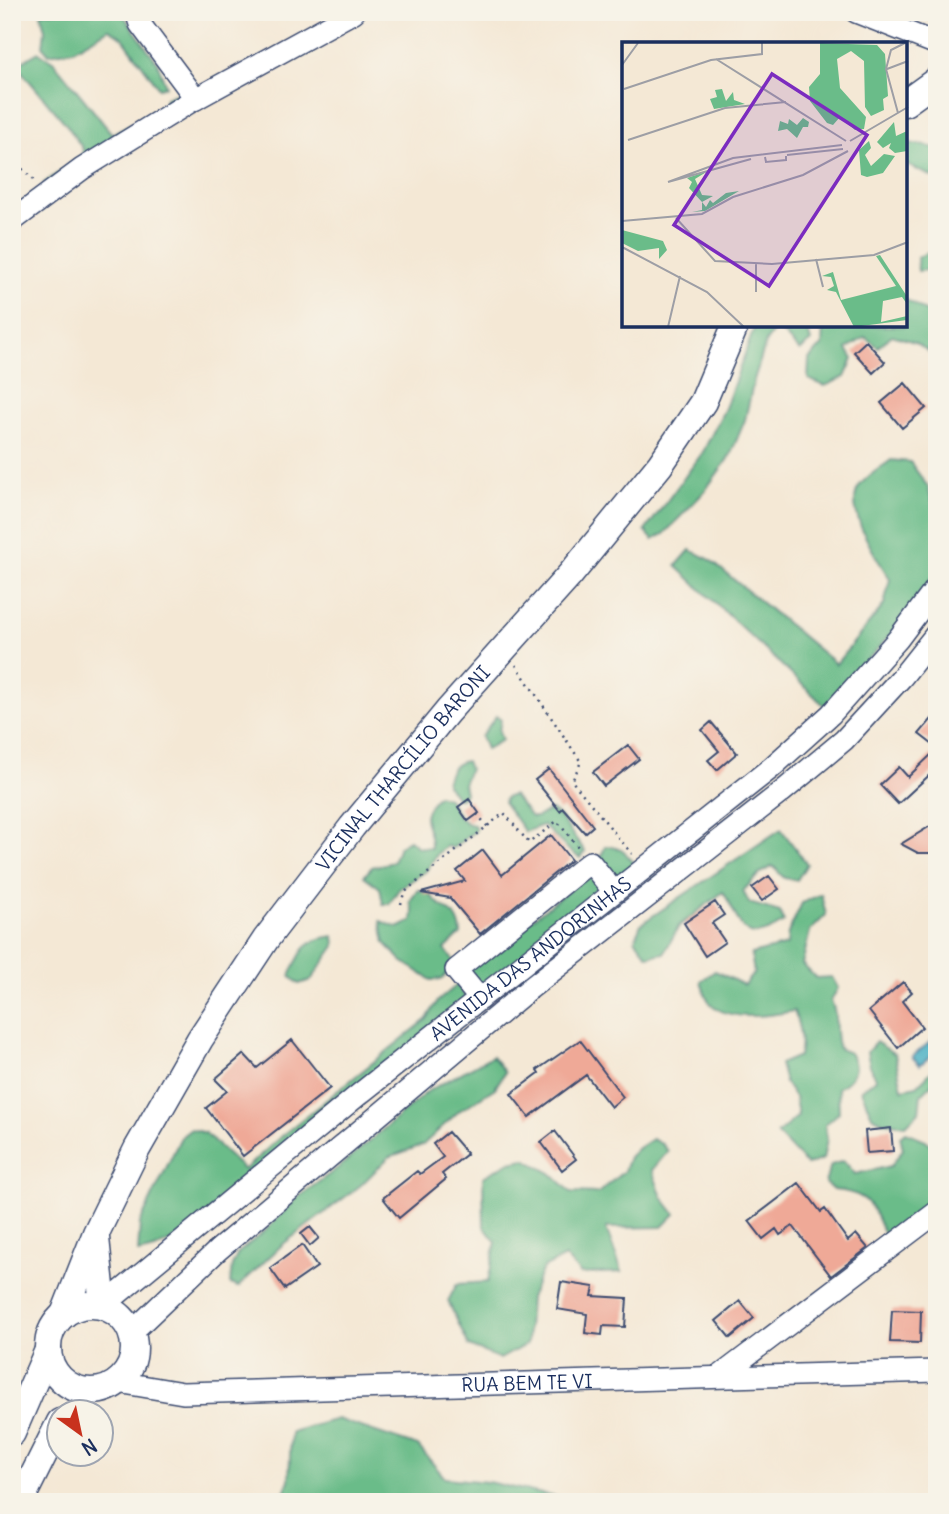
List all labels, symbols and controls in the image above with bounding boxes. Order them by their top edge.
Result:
inset map [622,42,907,327]
street label: VICINAL THARCÍLIO BARONI [311,661,495,876]
street label: AVENIDA DAS ANDORINHAS [425,871,636,1046]
street label: RUA BEM TE VI [461,1369,593,1397]
north arrow [46,1398,116,1468]
text: N [77,1434,101,1461]

